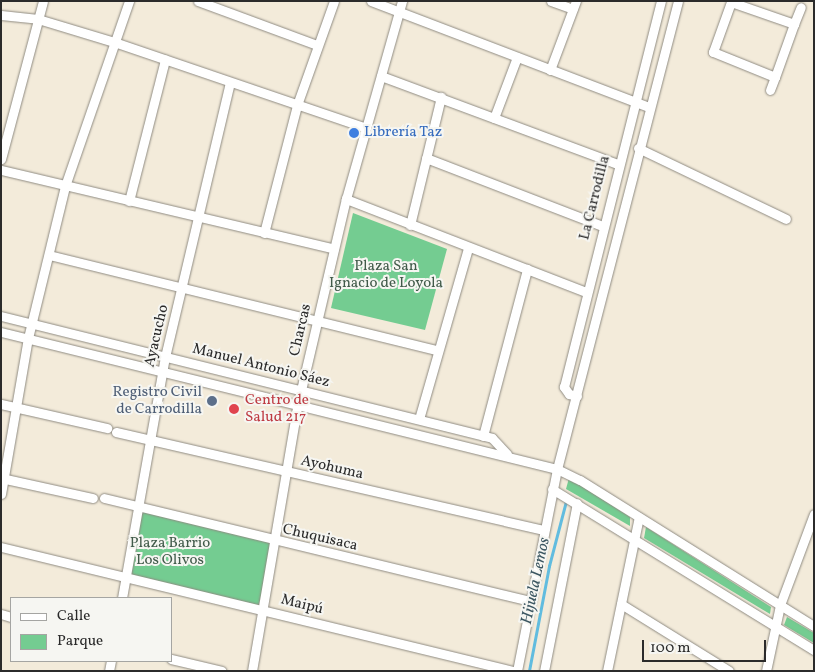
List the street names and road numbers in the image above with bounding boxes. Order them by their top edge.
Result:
street label: La Carrodilla [576,154,614,242]
street label: Charcas [286,302,316,358]
street label: Ayacucho [141,303,173,369]
street label: Manuel Antonio Sáez [190,340,332,392]
street label: Ayohuma [299,452,365,484]
street label: Chuquisaca [281,521,359,555]
street label: Maipú [279,591,325,619]

